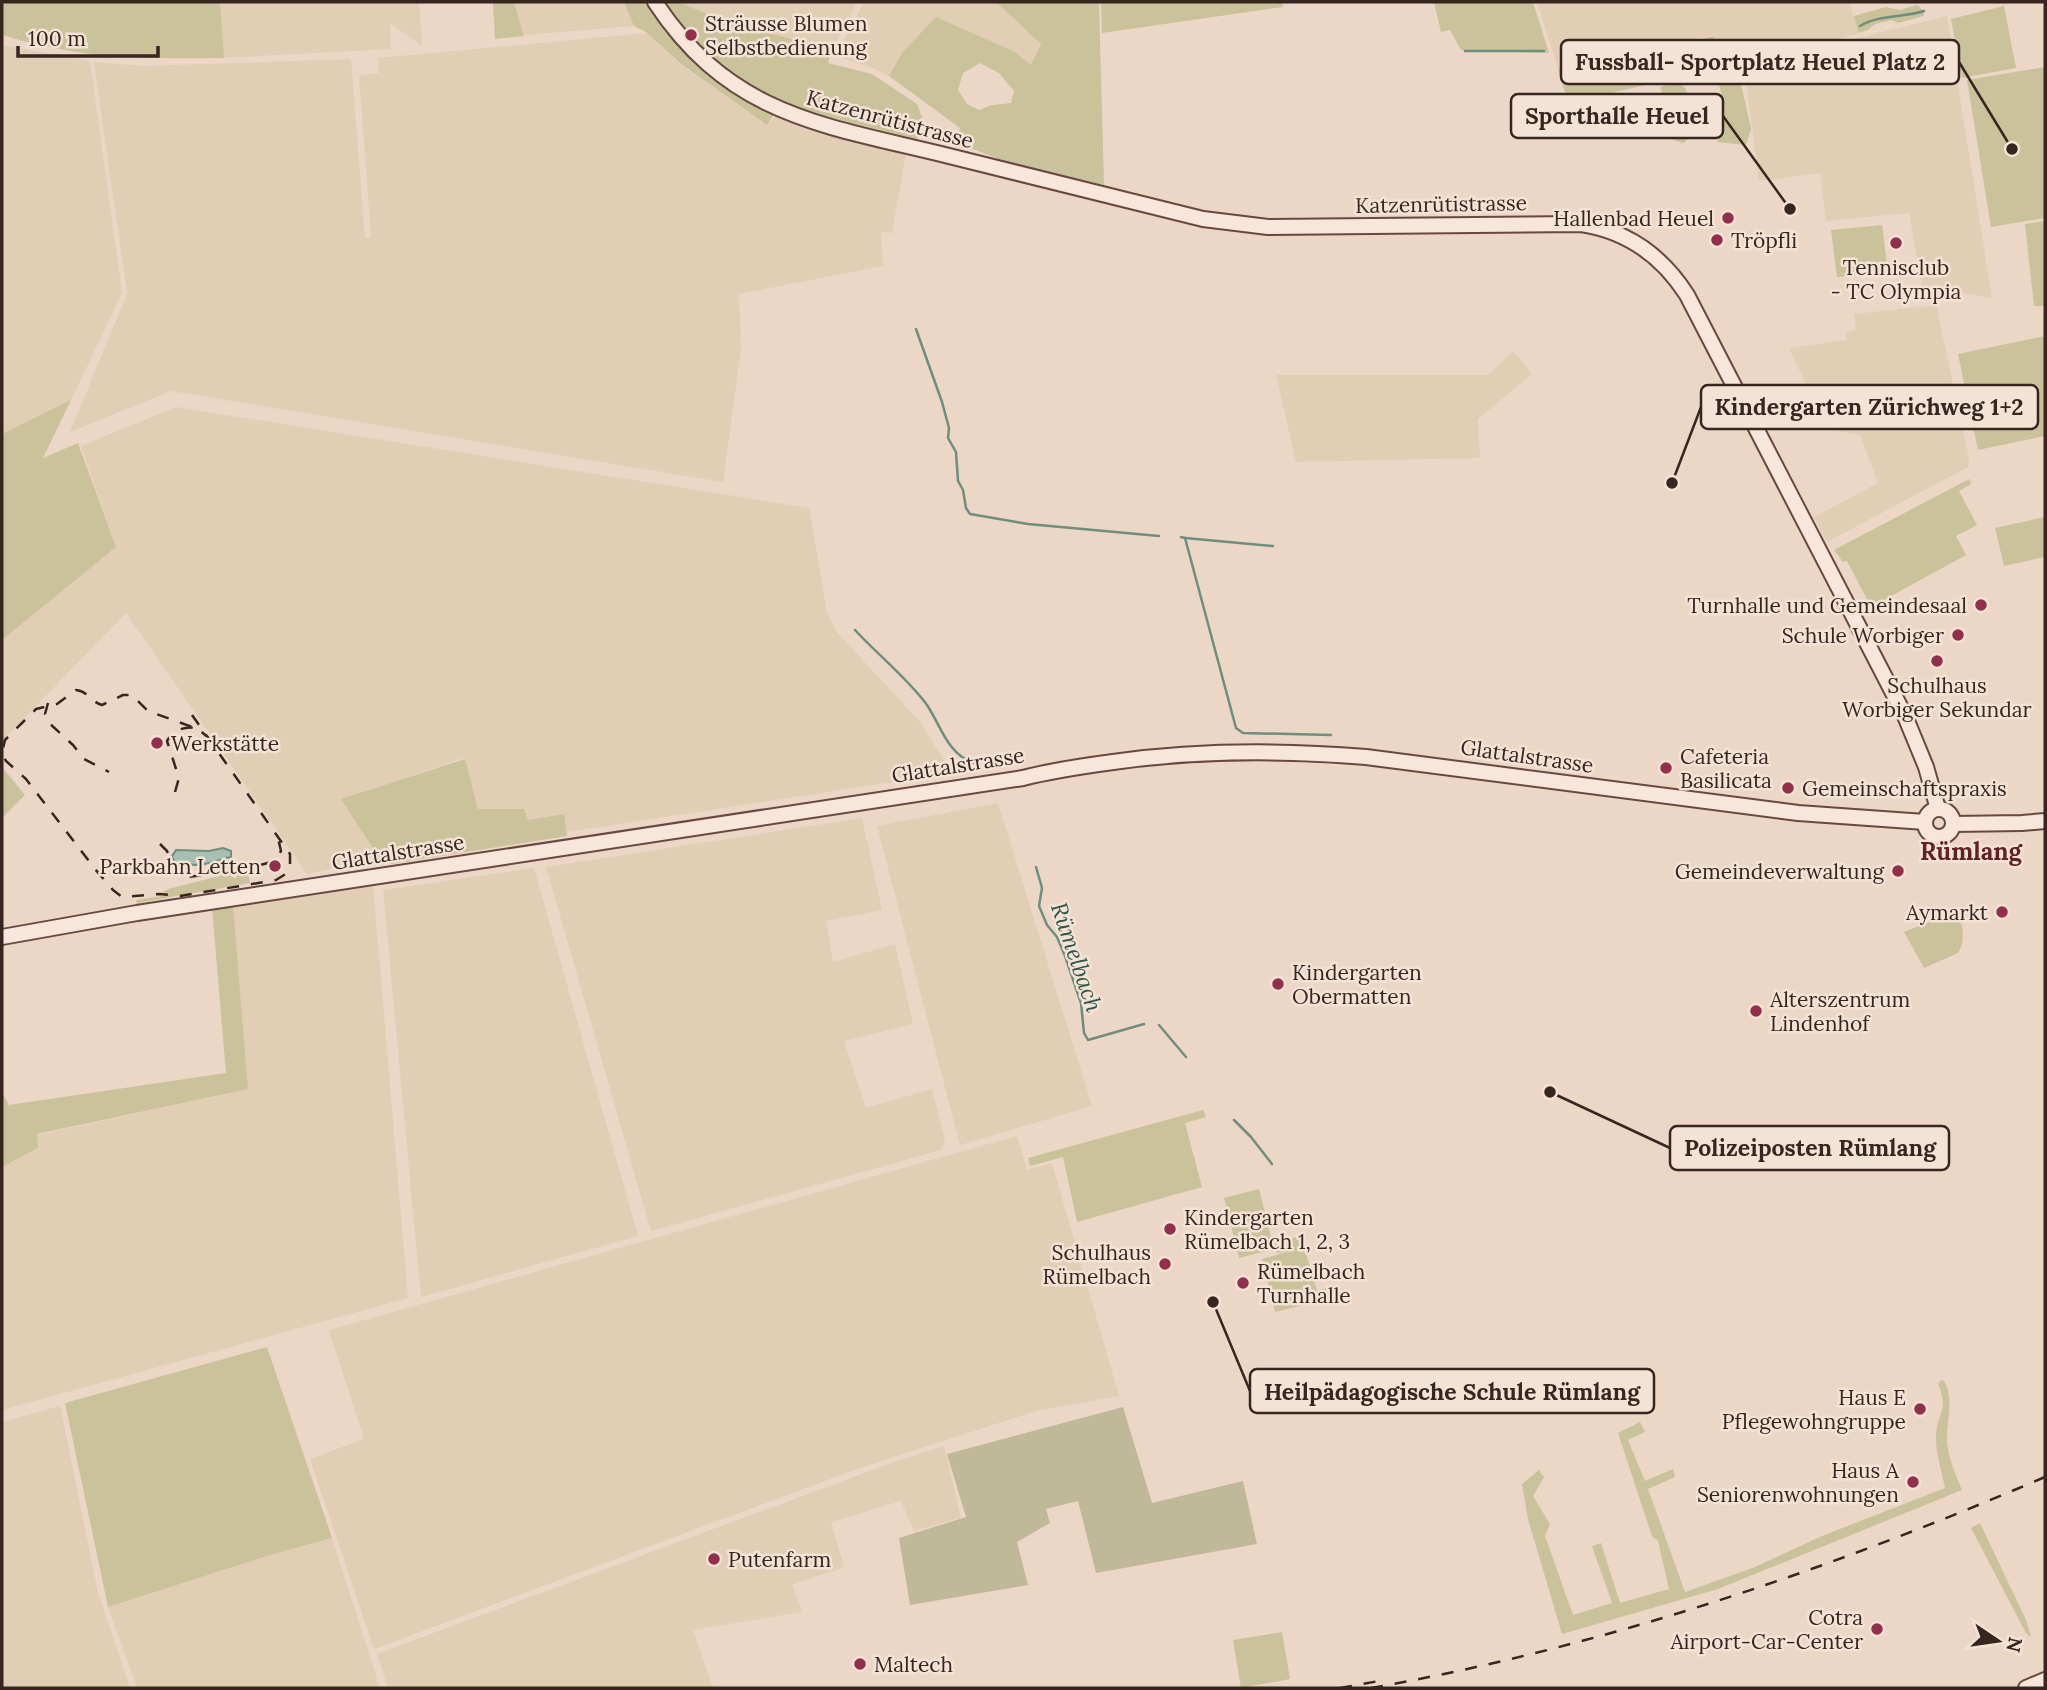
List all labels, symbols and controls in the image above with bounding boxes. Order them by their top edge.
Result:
place label: Sträusse Blumen Selbstbedienung [705,10,868,61]
scale bar [18,14,158,58]
text: 100 m [28,25,86,52]
marker: Sträusse Blumen Selbstbedienung [683,27,699,43]
callout: Fussball- Sportplatz Heuel Platz 2 [1561,40,1959,84]
text: Fussball- Sportplatz Heuel Platz 2 [1575,47,1945,76]
street label: Katzenrütistrasse [803,84,977,154]
callout: Sporthalle Heuel [1511,94,1723,138]
text: Sporthalle Heuel [1525,101,1709,130]
street label: Katzenrütistrasse [1355,189,1527,219]
place label: Hallenbad Heuel [1553,205,1714,232]
marker: Hallenbad Heuel [1720,210,1736,226]
place label: Tröpfli [1731,227,1797,254]
marker: Tröpfli [1709,232,1725,248]
marker: Tennisclub - TC Olympia [1888,235,1904,251]
place label: Tennisclub - TC Olympia [1831,254,1962,305]
callout: Kindergarten Zürichweg 1+2 [1701,385,2038,429]
text: Kindergarten Zürichweg 1+2 [1714,392,2024,421]
place label: Turnhalle und Gemeindesaal [1687,592,1967,619]
marker: Turnhalle und Gemeindesaal [1973,597,1989,613]
place label: Schule Worbiger [1782,622,1944,649]
marker: Schule Worbiger [1950,627,1966,643]
marker: Schulhaus Worbiger Sekundar [1929,653,1945,669]
place label: Schulhaus Worbiger Sekundar [1842,672,2032,723]
place label: Werkstätte [171,730,279,757]
street label: Glattalstrasse [1459,733,1595,779]
marker: Werkstätte [149,735,165,751]
street label: Glattalstrasse [890,741,1026,789]
place label: Cafeteria Basilicata [1680,743,1772,794]
marker: Cafeteria Basilicata [1658,760,1674,776]
place label: Gemeinschaftspraxis [1802,775,2007,802]
marker: Gemeinschaftspraxis [1780,780,1796,796]
street label: Glattalstrasse [330,828,466,876]
district label: Rümlang [1920,836,2024,867]
place label: Parkbahn Letten [99,853,261,880]
marker: Parkbahn Letten [267,858,283,874]
place label: Gemeindeverwaltung [1675,858,1884,885]
marker: Gemeindeverwaltung [1890,863,1906,879]
water label: Rümelbach [1045,898,1109,1016]
place label: Aymarkt [1905,899,1989,926]
marker: Aymarkt [1994,904,2010,920]
place label: Kindergarten Obermatten [1292,959,1422,1010]
marker: Kindergarten Obermatten [1270,976,1286,992]
place label: Alterszentrum Lindenhof [1769,986,1910,1037]
marker: Alterszentrum Lindenhof [1748,1003,1764,1019]
callout: Polizeiposten Rümlang [1670,1126,1949,1170]
text: Polizeiposten Rümlang [1684,1133,1937,1162]
place label: Kindergarten Rümelbach 1, 2, 3 [1184,1204,1350,1255]
marker: Kindergarten Rümelbach 1, 2, 3 [1162,1221,1178,1237]
place label: Schulhaus Rümelbach [1043,1239,1151,1290]
marker: Schulhaus Rümelbach [1157,1256,1173,1272]
place label: Rümelbach Turnhalle [1257,1258,1365,1309]
marker: Rümelbach Turnhalle [1235,1275,1251,1291]
callout: Heilpädagogische Schule Rümlang [1250,1369,1654,1413]
text: Heilpädagogische Schule Rümlang [1264,1377,1641,1406]
place label: Haus E Pflegewohngruppe [1722,1384,1906,1435]
marker: Haus E Pflegewohngruppe [1912,1401,1928,1417]
place label: Haus A Seniorenwohnungen [1697,1457,1900,1508]
marker: Haus A Seniorenwohnungen [1905,1474,1921,1490]
place label: Putenfarm [728,1546,832,1573]
marker: Putenfarm [706,1551,722,1567]
place label: Cotra Airport-Car-Center [1669,1604,1863,1655]
north arrow [1963,1606,2033,1676]
marker: Cotra Airport-Car-Center [1869,1621,1885,1637]
text: N [2001,1635,2028,1655]
place label: Maltech [874,1651,953,1678]
marker: Maltech [852,1656,868,1672]

